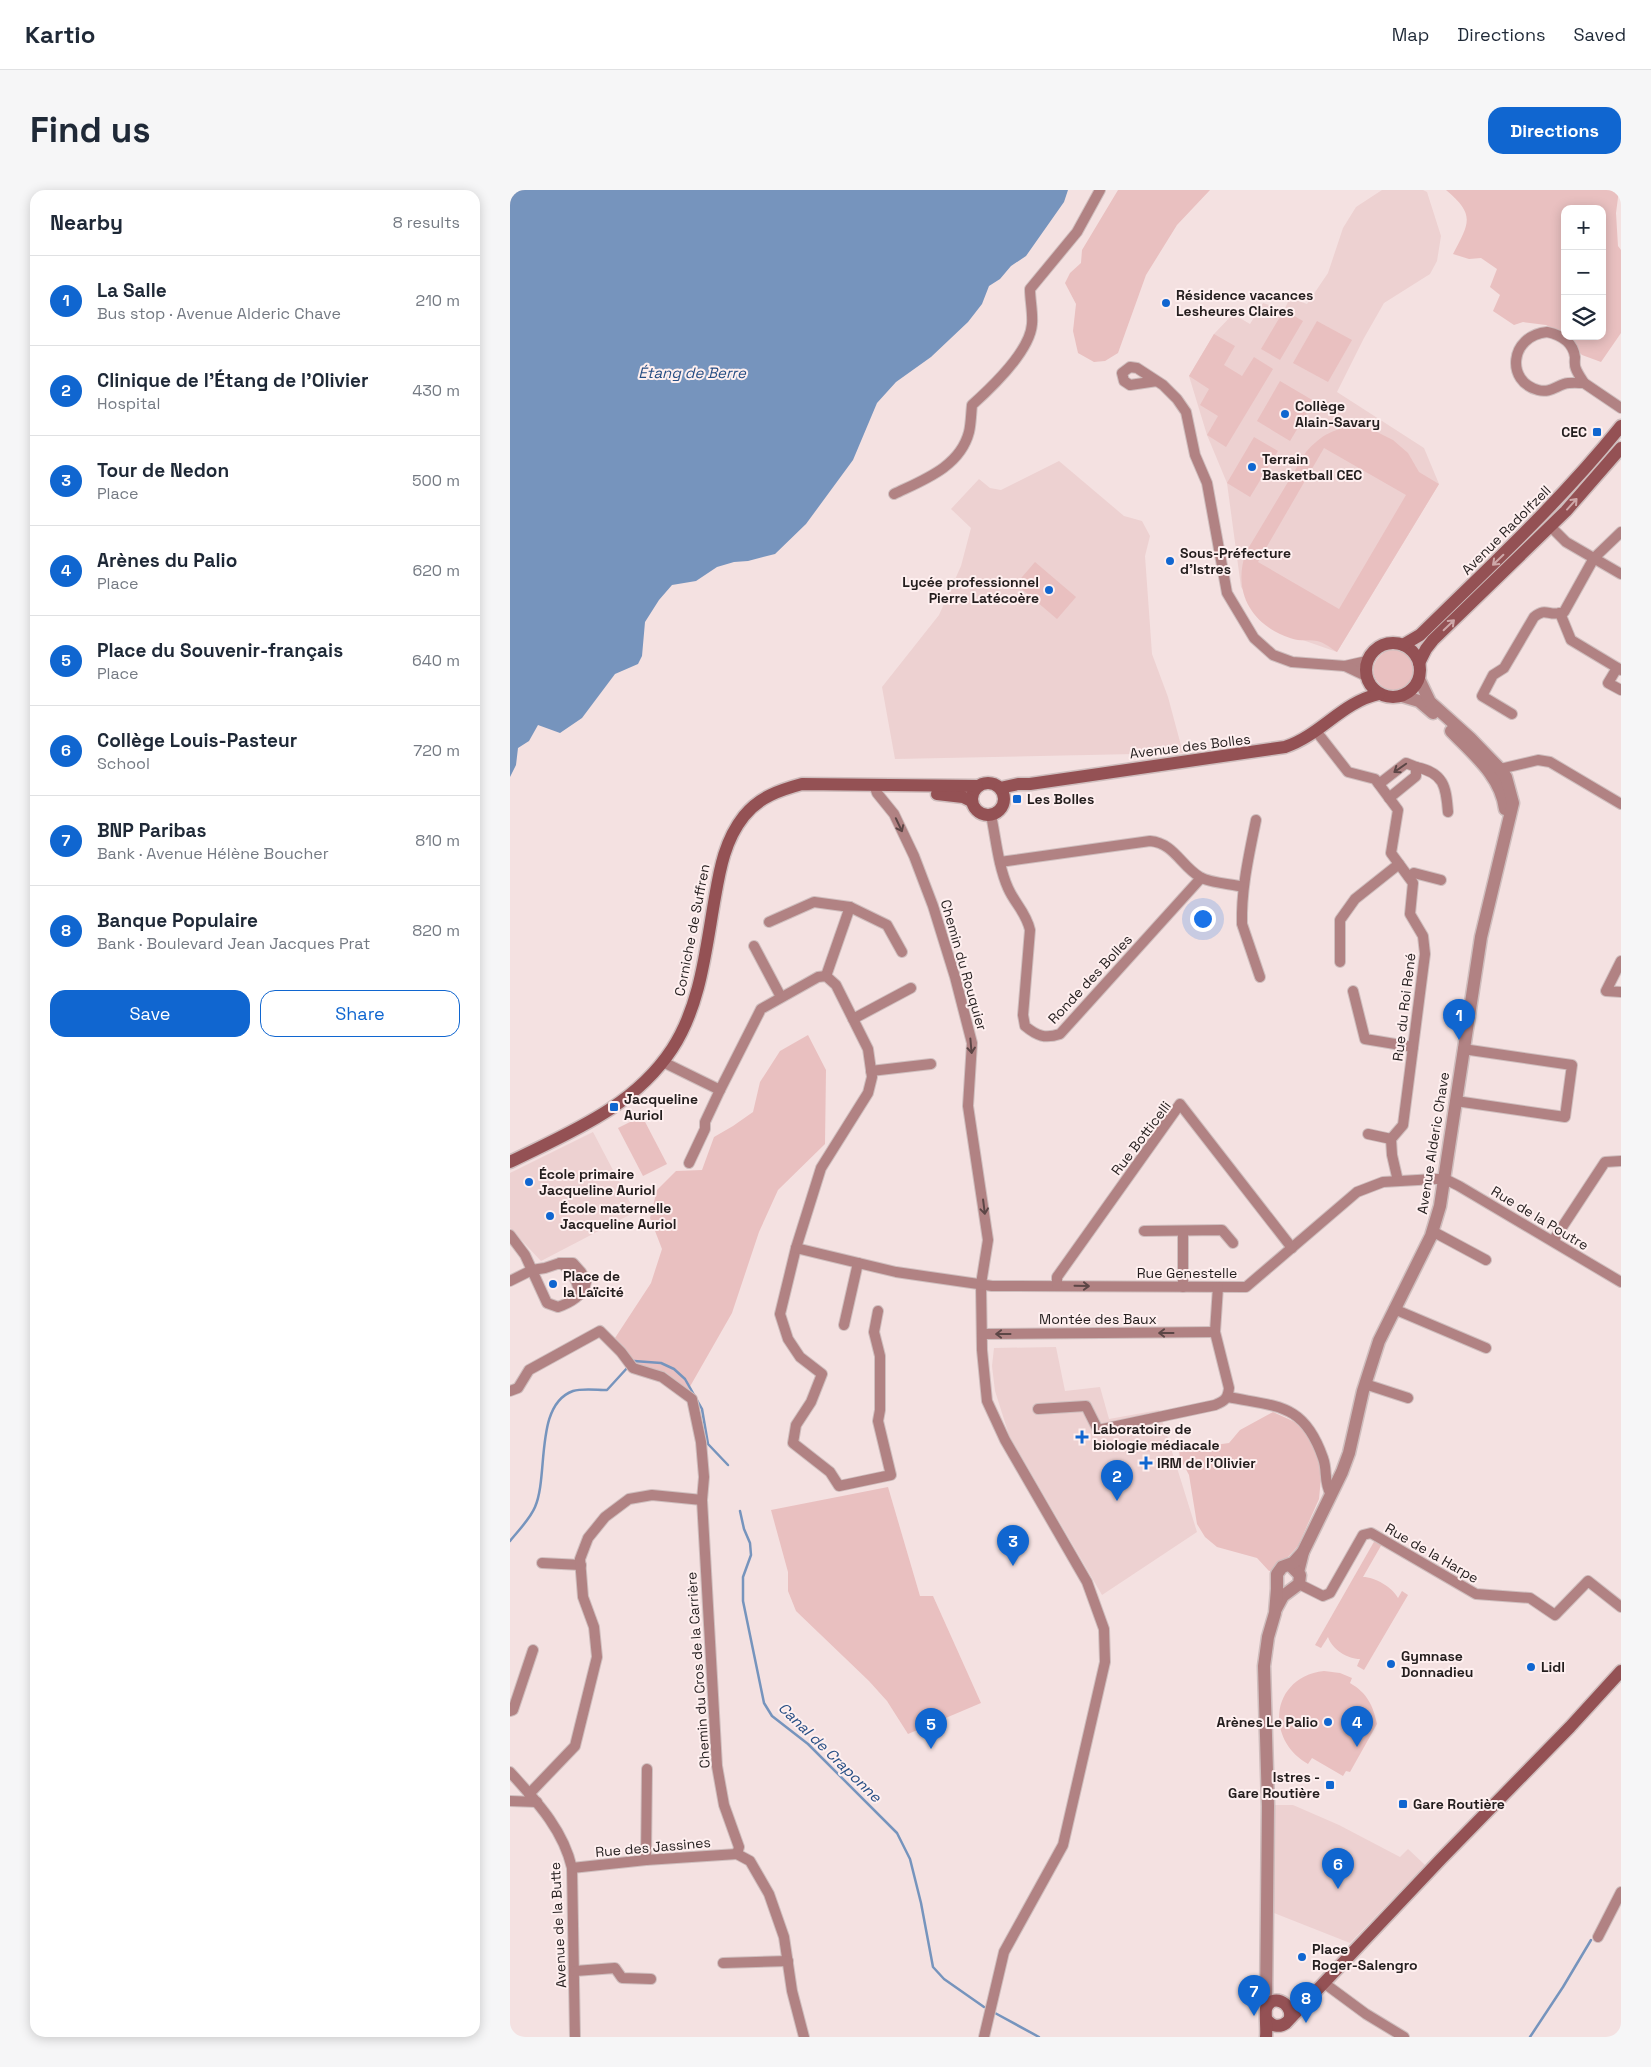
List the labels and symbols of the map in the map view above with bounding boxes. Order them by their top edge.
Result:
place label: Résidence vacances Lesheures Claires [1176,286,1313,320]
marker: Résidence vacances Lesheures Claires [1160,297,1172,309]
water label: Étang de Berre [638,363,747,382]
place label: Collège Alain-Savary [1295,397,1380,431]
marker: Collège Alain-Savary [1279,408,1291,420]
place label: CEC [1561,423,1587,441]
marker: CEC [1591,426,1603,438]
place label: Terrain Basketball CEC [1262,450,1362,484]
marker: Terrain Basketball CEC [1246,461,1258,473]
street label: Avenue Radolfzell [1457,481,1555,579]
one-way arrow [1566,497,1578,510]
place label: Sous-Préfecture d'Istres [1180,544,1291,578]
one-way arrow [1491,554,1504,566]
marker: Sous-Préfecture d'Istres [1164,555,1176,567]
place label: Lycée professionnel Pierre Latécoère [902,573,1039,607]
marker: Lycée professionnel Pierre Latécoère [1043,584,1055,596]
one-way arrow [1442,619,1455,631]
street label: Avenue des Bolles [1128,730,1252,762]
one-way arrow [1393,763,1407,773]
place label: Les Bolles [1027,790,1094,808]
marker: Les Bolles [1011,793,1023,805]
one-way arrow [895,818,905,833]
street label: Corniche de Suffren [670,862,714,998]
street label: Chemin du Rouquier [937,897,991,1033]
your location [1190,906,1216,932]
street label: Ronde des Bolles [1044,931,1136,1027]
street label: Rue du Roi René [1388,952,1420,1062]
pin: 1 [1443,999,1475,1040]
one-way arrow [966,1037,976,1053]
street label: Avenue Alderic Chave [1413,1071,1453,1215]
place label: Jacqueline Auriol [624,1090,698,1124]
street label: Rue Botticelli [1107,1097,1175,1179]
marker: Jacqueline Auriol [608,1101,620,1113]
place label: École primaire Jacqueline Auriol [539,1165,655,1199]
marker: École primaire Jacqueline Auriol [523,1176,535,1188]
street label: Rue de la Poutre [1488,1182,1592,1254]
one-way arrow [979,1198,989,1214]
place label: École maternelle Jacqueline Auriol [560,1199,676,1233]
marker: École maternelle Jacqueline Auriol [544,1210,556,1222]
street label: Rue Genestelle [1137,1264,1237,1282]
place label: Place de la Laïcité [563,1267,624,1301]
marker: Place de la Laïcité [547,1278,559,1290]
one-way arrow [1074,1281,1090,1291]
street label: Montée des Baux [1039,1310,1157,1328]
one-way arrow [1158,1328,1174,1338]
one-way arrow [996,1329,1012,1339]
place label: Laboratoire de biologie médiacale [1093,1420,1220,1454]
marker: Laboratoire de biologie médiacale [1075,1430,1089,1444]
place label: IRM de l'Olivier [1157,1454,1256,1472]
marker: IRM de l'Olivier [1139,1456,1153,1470]
pin: 2 [1101,1460,1133,1501]
street label: Rue de la Harpe [1382,1519,1482,1587]
pin: 3 [997,1525,1029,1566]
street label: Chemin du Cros de la Carrière [682,1571,714,1769]
place label: Gymnase Donnadieu [1401,1647,1473,1681]
marker: Gymnase Donnadieu [1385,1658,1397,1670]
place label: Lidl [1541,1658,1565,1676]
marker: Lidl [1525,1661,1537,1673]
water label: Canal de Craponne [775,1698,886,1807]
pin: 4 [1341,1706,1373,1747]
pin: 5 [915,1708,947,1749]
place label: Arènes Le Palio [1217,1713,1318,1731]
marker: Arènes Le Palio [1322,1716,1334,1728]
place label: Istres - Gare Routière [1228,1768,1320,1802]
marker: Istres - Gare Routière [1324,1779,1336,1791]
place label: Gare Routière [1413,1795,1505,1813]
marker: Gare Routière [1397,1798,1409,1810]
street label: Rue des Jassines [594,1833,712,1861]
pin: 6 [1322,1848,1354,1889]
street label: Avenue de la Butte [546,1862,570,1988]
place label: Place Roger-Salengro [1312,1940,1418,1974]
marker: Place Roger-Salengro [1296,1951,1308,1963]
pin: 7 [1238,1975,1270,2016]
pin: 8 [1290,1982,1322,2023]

